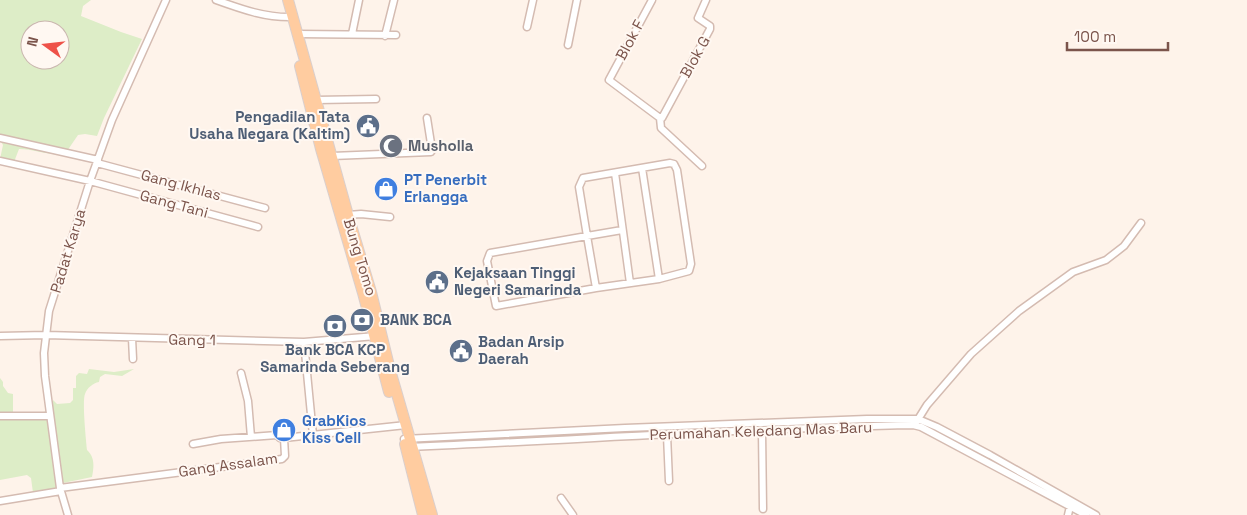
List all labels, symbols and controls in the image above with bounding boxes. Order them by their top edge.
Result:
street label: Blok F [611,16,648,63]
north arrow [20,20,70,70]
scale bar [1067,20,1168,52]
text: 100 m [1074,27,1116,46]
street label: Blok G [675,33,714,81]
text: N [23,35,42,49]
place label: Pengadilan Tata Usaha Negara (Kaltim) [189,107,350,143]
public building icon: Pengadilan Tata Usaha Negara (Kaltim) [355,113,381,139]
mosque icon: Musholla [378,133,404,159]
place label: Musholla [408,136,474,155]
street label: Gang Ikhlas [139,165,223,204]
place label: PT Penerbit Erlangga [404,170,487,206]
shop icon: PT Penerbit Erlangga [373,176,399,202]
street label: Gang Tani [138,185,210,222]
street label: Padat Karya [46,206,89,295]
street label: Bung Tomo [340,216,381,298]
place label: Kejaksaan Tinggi Negeri Samarinda [454,263,582,299]
public building icon: Kejaksaan Tinggi Negeri Samarinda [424,269,450,295]
bank icon: BANK BCA [349,307,375,333]
place label: BANK BCA [380,310,452,329]
bank icon: Bank BCA KCP Samarinda Seberang [322,313,348,339]
street label: Gang 1 [168,330,216,349]
place label: Badan Arsip Daerah [478,332,564,368]
public building icon: Badan Arsip Daerah [448,338,474,364]
place label: Bank BCA KCP Samarinda Seberang [260,340,410,376]
place label: GrabKios Kiss Cell [302,411,366,447]
shop icon: GrabKios Kiss Cell [271,417,297,443]
street label: Perumahan Keledang Mas Baru [649,417,873,444]
street label: Gang Assalam [177,448,279,481]

